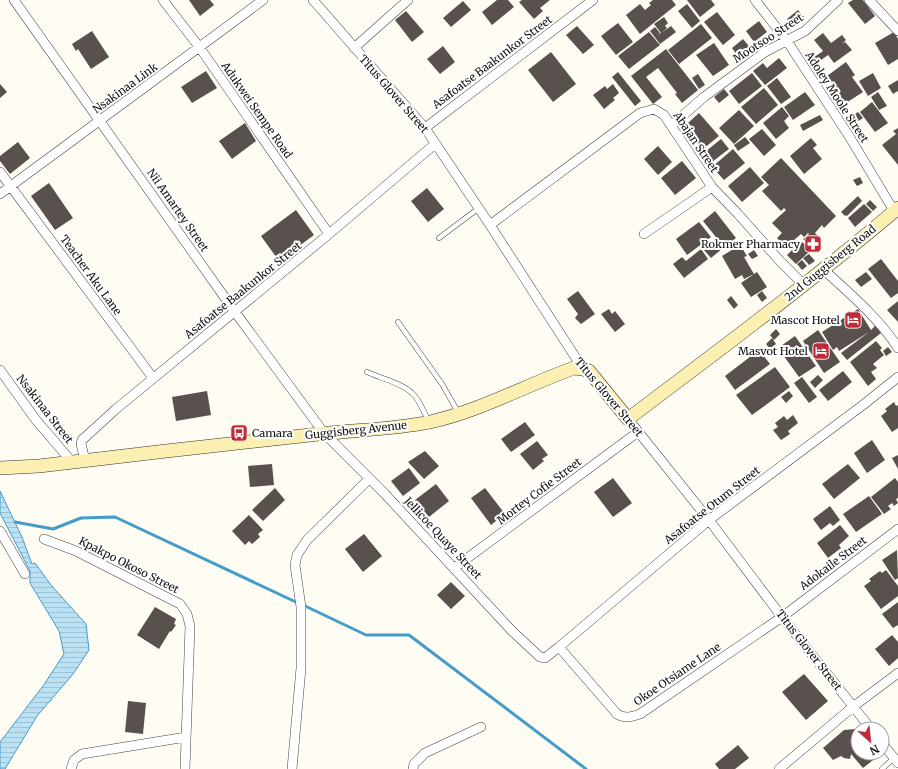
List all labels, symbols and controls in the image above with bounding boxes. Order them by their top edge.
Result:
street label: Mootsoo Street [730,10,806,66]
street label: Asafoatse Baakunkor Street [428,12,555,112]
street label: Adoley Moole Street [802,48,872,146]
street label: Titus Glover Street [356,52,432,136]
street label: Adukwei Sempe Road [218,58,296,161]
street label: Nsakinaa Link [90,60,160,116]
street label: Abajan Street [670,108,722,176]
street label: Nii Amartey Street [144,166,212,255]
street label: 2nd Guggisberg Road [782,222,879,304]
street label: Teacher Aku Lane [57,232,125,318]
pharmacy icon: Rokmer Pharmacy [803,234,823,254]
place label: Rokmer Pharmacy [701,237,801,251]
street label: Asafoatse Baakunkor Street [181,238,305,342]
hotel icon: Mascot Hotel [843,310,863,330]
place label: Mascot Hotel [771,313,841,327]
hotel icon: Masvot Hotel [811,341,831,361]
place label: Masvot Hotel [738,344,809,358]
street label: Titus Glover Street [572,355,647,440]
street label: Nsakinaa Street [14,372,77,447]
street label: Guggisberg Avenue [304,418,408,442]
bus stop icon: Camara [229,423,249,443]
place label: Camara [252,426,293,440]
street label: Mortey Cofie Street [494,454,585,527]
street label: Asafoatse Otum Street [660,463,763,547]
street label: Jellicoe Quaye Street [401,493,485,582]
street label: Adokaile Street [796,533,870,593]
street label: Kpakpo Okoso Street [77,534,182,597]
street label: Titus Glover Street [773,607,845,694]
street label: Okoe Otsiame Lane [631,639,723,708]
north arrow [850,721,890,761]
text: N [867,742,882,758]

